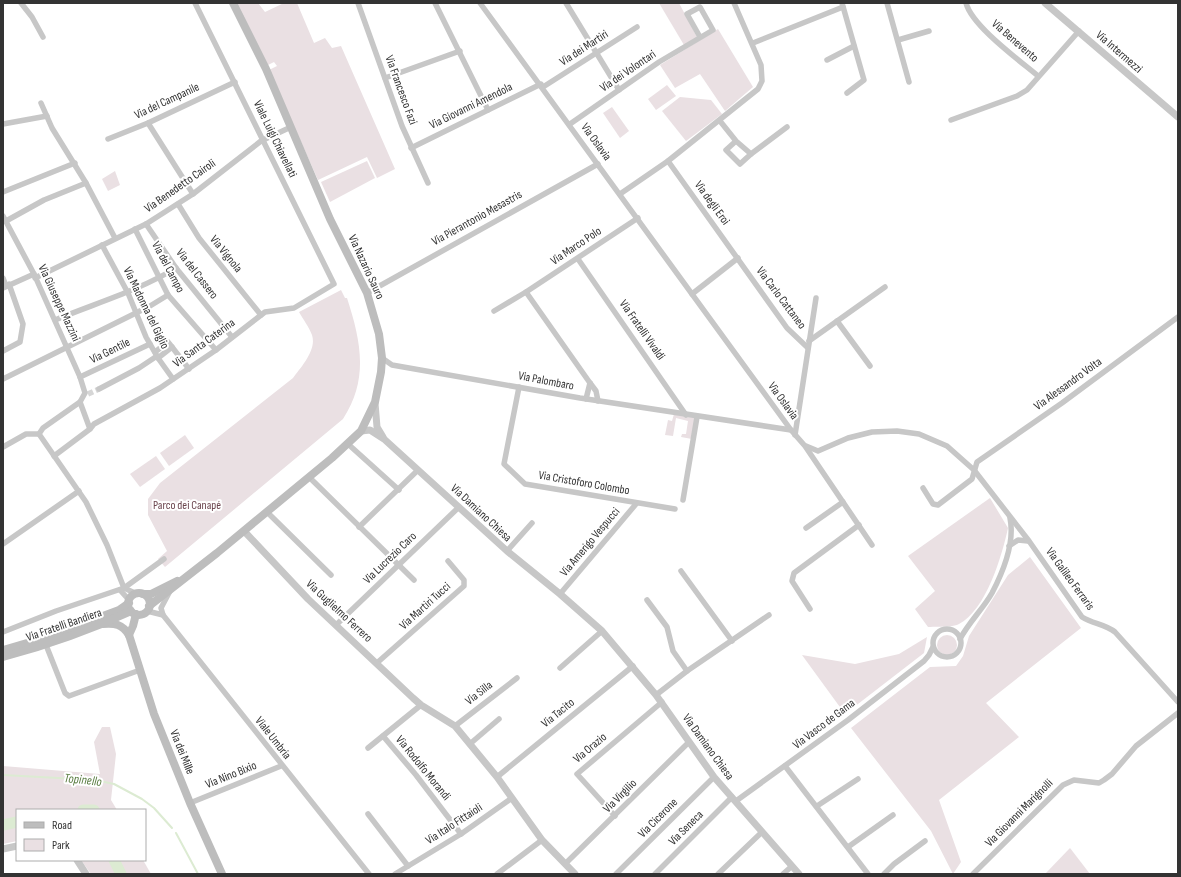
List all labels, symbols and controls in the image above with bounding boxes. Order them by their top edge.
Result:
street label: Via Benevento [988,17,1042,65]
street label: Via dei Martiri [557,27,611,69]
street label: Via Intermezzi [1093,28,1145,76]
street label: Via dei Volontari [597,47,659,95]
street label: Via Francesco Fazi [382,53,420,127]
street label: Via del Campanile [132,79,202,123]
street label: Via Giovanni Amendola [427,79,515,133]
street label: Viale Luigi Chiavellati [250,98,300,180]
street label: Via Oslavia [577,120,615,164]
street label: Via Benedetto Cairoli [141,156,219,216]
street label: Via degli Eroi [691,178,733,228]
street label: Via Pierantonio Mesastris [429,187,525,249]
street label: Via Marco Polo [548,224,604,268]
street label: Via Vignola [206,232,246,276]
street label: Via Nazario Sauro [345,232,387,302]
street label: Via del Campo [148,239,188,295]
street label: Via del Cassero [173,246,221,302]
street label: Via Giuseppe Mazzini [35,262,83,344]
street label: Via Carlo Cattaneo [753,264,809,332]
street label: Via Madonna del Giglio [120,265,172,351]
street label: Via Fratelli Vivaldi [616,297,668,363]
street label: Via Santa Caterina [170,315,238,371]
street label: Via Gentile [87,335,133,367]
street label: Via Alessandro Volta [1031,354,1105,414]
street label: Via Palombaro [517,368,575,394]
street label: Via Oslavia [764,379,802,423]
street label: Via Cristoforo Colombo [537,468,631,498]
street label: Via Damiano Chiesa [447,481,515,545]
park label: Parco dei Canapé [153,498,221,513]
street label: Via Amerigo Vespucci [557,505,623,579]
street label: Via Lucrezio Caro [360,529,420,587]
street label: Via Galileo Ferraris [1042,545,1098,613]
street label: Via Guglielmo Ferrero [303,576,375,646]
street label: Via Martiri Tucci [396,579,454,633]
street label: Via Fratelli Bandiera [24,605,104,645]
street label: Via Silla [462,677,496,708]
street label: Via Tacito [538,695,578,731]
street label: Via Vasco de Gama [790,695,859,752]
street label: Via Damiano Chiesa [679,711,737,783]
street label: Viale Umbria [252,714,295,763]
street label: Via dei Mille [166,728,198,777]
street label: Via Orazio [570,730,610,766]
street label: Via Rodolfo Morandi [392,733,454,803]
street label: Via Nino Bixio [203,758,259,792]
water label: Topinello [63,770,103,790]
street label: Via Virgilio [600,776,640,816]
street label: Via Giovanni Marignolli [982,776,1056,850]
street label: Via Cicerone [635,795,681,841]
street label: Via Italo Fittaioli [423,800,485,848]
street label: Via Seneca [665,807,707,849]
legend [16,809,146,861]
text: Road [52,818,72,833]
text: Park [52,838,70,853]

